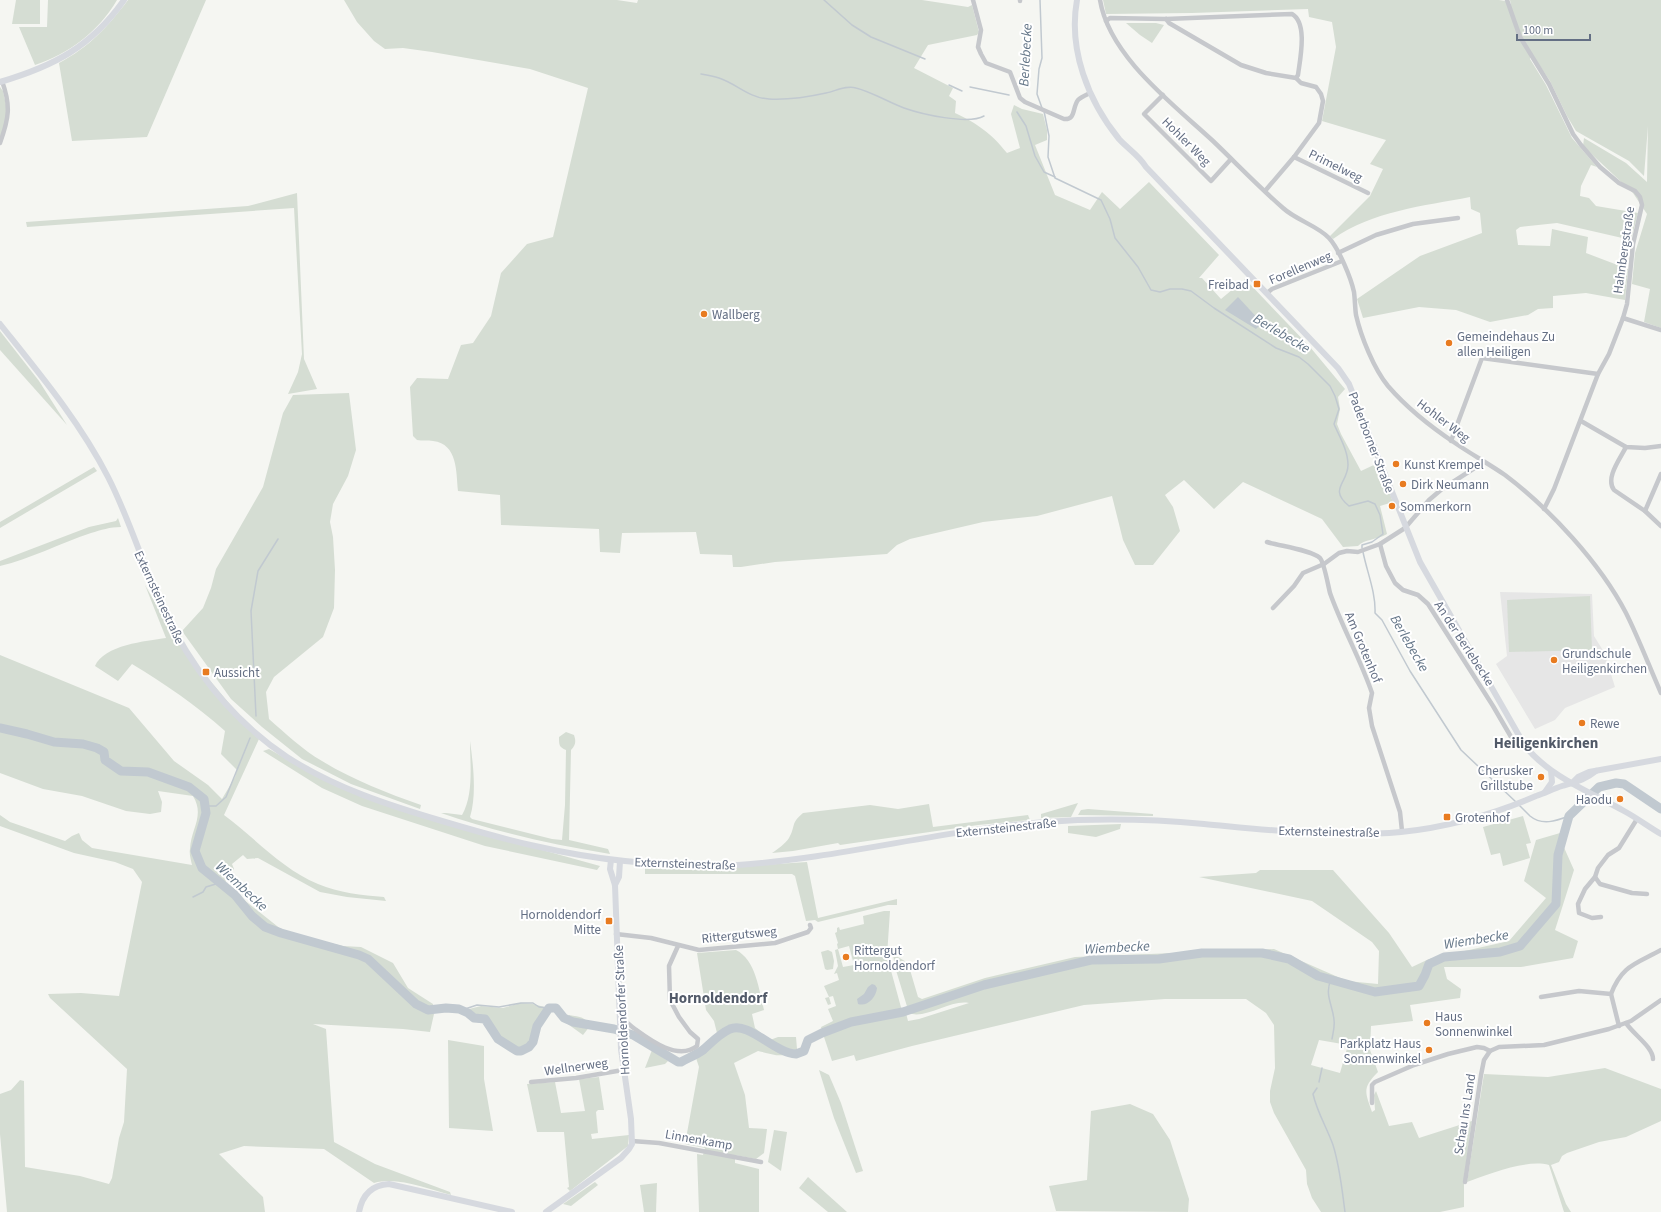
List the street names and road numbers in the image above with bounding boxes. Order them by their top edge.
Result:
street label: Hohler Weg [1158,113,1215,171]
street label: Primelweg [1306,145,1366,187]
street label: Hahnbergstraße [1609,205,1639,295]
street label: Forellenweg [1266,246,1335,289]
street label: Paderborner Straße [1344,389,1399,495]
street label: Hohler Weg [1413,395,1474,447]
street label: Externsteinestraße [130,548,189,647]
street label: An der Berlebecke [1430,597,1498,690]
street label: Am Grotenhof [1340,609,1387,687]
street label: Externsteinestraße [955,814,1057,842]
street label: Externsteinestraße [1278,822,1380,842]
street label: Externsteinestraße [634,853,736,875]
street label: Rittergutsweg [701,922,778,948]
street label: Hornoldendorfer Straße [610,945,634,1075]
street label: Wellnerweg [543,1054,609,1080]
street label: Schau Ins Land [1450,1072,1480,1156]
street label: Linnenkamp [664,1125,734,1155]

